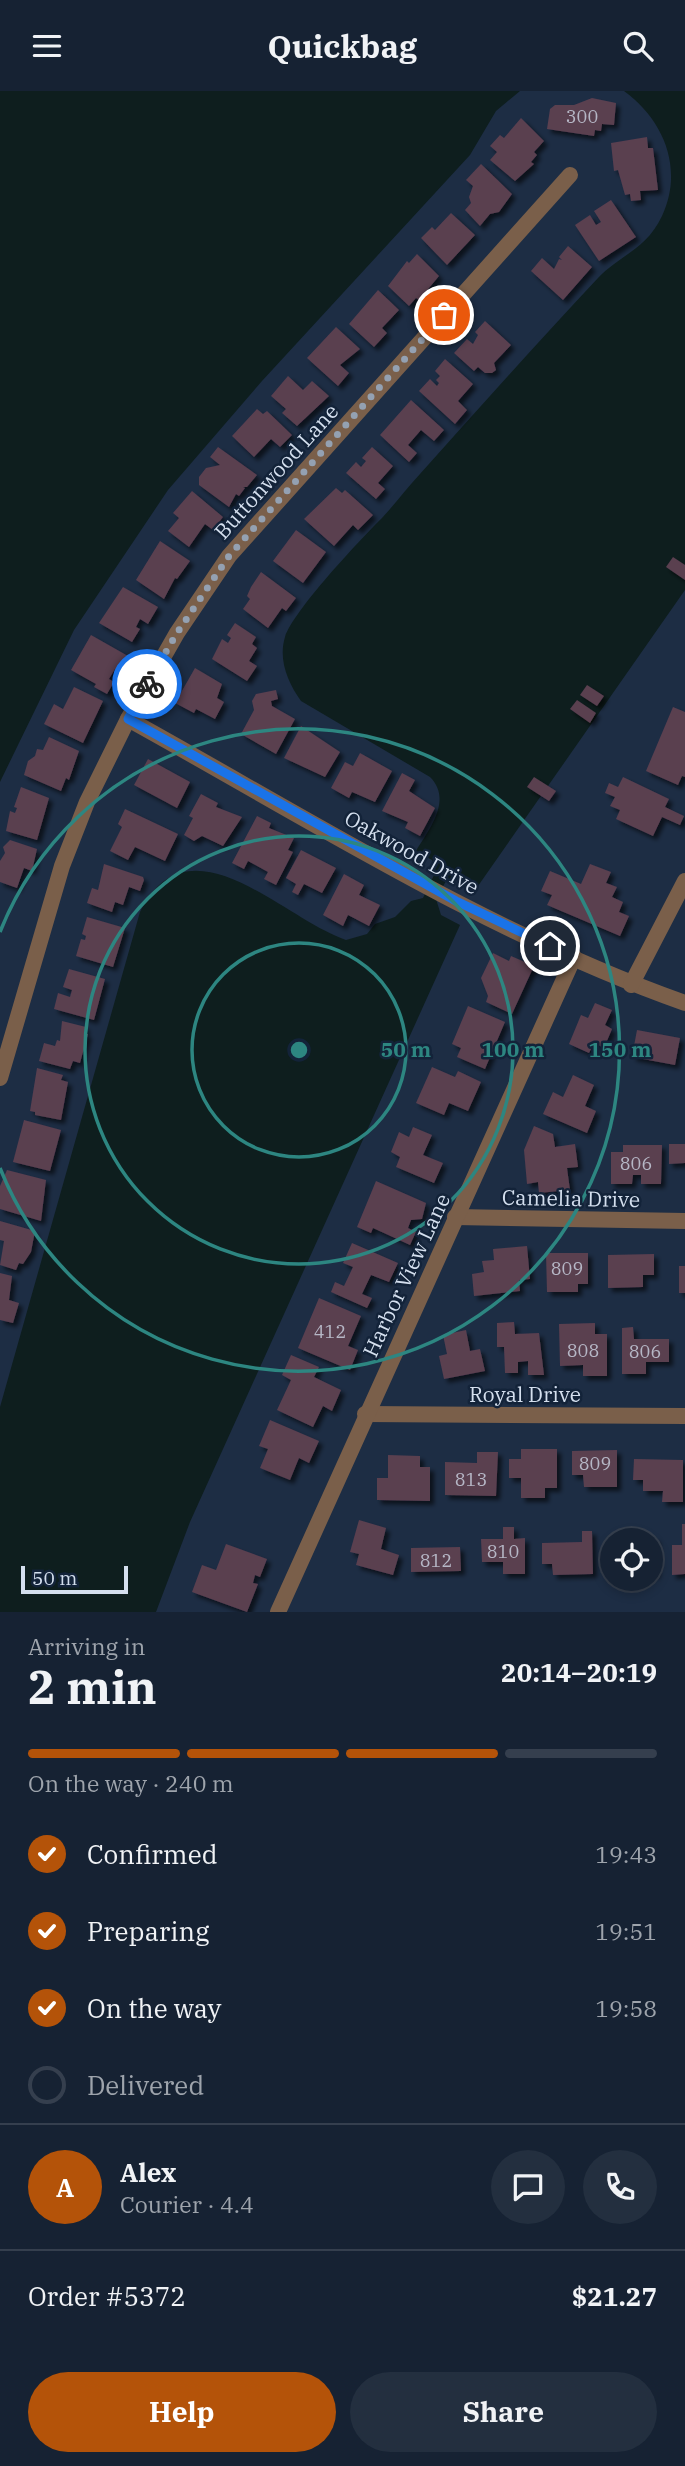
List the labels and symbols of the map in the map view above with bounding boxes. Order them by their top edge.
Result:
house number: 300 [566,105,598,128]
pin [414,285,474,345]
street label: Buttonwood Lane [208,397,344,545]
courier [112,649,182,719]
street label: Oakwood Drive [340,803,484,901]
pin [520,916,580,976]
text: 50 m [381,1035,431,1063]
text: 100 m [481,1035,545,1063]
text: 150 m [588,1035,652,1063]
centre of rings [287,1038,311,1062]
house number: 806 [620,1152,652,1175]
street label: Camelia Drive [502,1183,640,1213]
street label: Harbor View Lane [356,1189,456,1361]
house number: 809 [551,1257,583,1280]
house number: 412 [314,1320,346,1343]
house number: 808 [567,1339,599,1362]
house number: 806 [629,1340,661,1363]
street label: Royal Drive [469,1380,581,1408]
house number: 809 [579,1452,611,1475]
house number: 813 [455,1468,487,1491]
house number: 810 [487,1540,519,1563]
house number: 812 [420,1549,452,1572]
scale bar [21,1563,128,1595]

